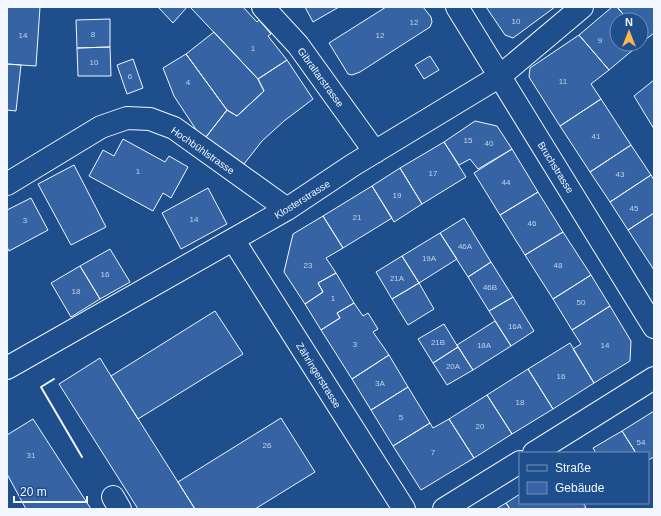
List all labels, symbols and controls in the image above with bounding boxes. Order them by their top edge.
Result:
north arrow [609,12,649,52]
text: N [625,16,633,28]
house number: 10 [512,17,521,26]
house number: 12 [410,18,419,27]
house number: 8 [91,30,96,39]
house number: 14 [19,31,28,40]
house number: 12 [376,31,385,40]
house number: 9 [598,36,603,45]
house number: 1 [251,44,256,53]
street label: Gibraltarstrasse [295,46,346,109]
house number: 10 [90,58,99,67]
house number: 6 [128,72,133,81]
house number: 11 [559,77,568,86]
house number: 4 [186,78,191,87]
street label: Hochbühlstrasse [169,125,237,177]
house number: 41 [592,132,601,141]
house number: 15 [464,136,473,145]
house number: 40 [485,139,494,148]
street label: Bruchstrasse [535,140,576,195]
house number: 1 [136,167,141,176]
house number: 17 [429,169,438,178]
house number: 43 [616,170,625,179]
street label: Klosterstrasse [272,178,332,221]
house number: 44 [502,178,511,187]
house number: 19 [393,191,402,200]
house number: 45 [630,204,639,213]
house number: 21 [353,213,362,222]
house number: 14 [190,215,199,224]
house number: 3 [23,216,28,225]
house number: 46 [528,219,537,228]
house number: 46A [458,242,473,251]
house number: 19A [422,254,437,263]
house number: 23 [304,261,313,270]
house number: 48 [554,261,563,270]
house number: 16 [101,270,110,279]
house number: 21A [390,274,405,283]
house number: 46B [483,283,497,292]
house number: 18 [72,287,81,296]
house number: 1 [331,294,336,303]
house number: 50 [577,298,586,307]
house number: 16A [508,322,523,331]
house number: 21B [431,338,445,347]
house number: 3 [353,340,358,349]
street label: Zähringerstrasse [294,341,343,410]
house number: 18A [477,341,492,350]
house number: 14 [601,341,610,350]
house number: 20A [446,362,461,371]
house number: 16 [557,372,566,381]
house number: 3A [375,379,386,388]
house number: 18 [516,398,525,407]
house number: 5 [399,413,404,422]
house number: 20 [476,422,485,431]
house number: 54 [637,438,646,447]
house number: 26 [263,441,272,450]
house number: 7 [431,448,436,457]
house number: 31 [27,451,36,460]
legend [519,452,649,504]
text: Straße [555,461,591,475]
scale bar [14,478,87,504]
text: Gebäude [555,481,605,495]
text: 20 m [20,485,47,499]

